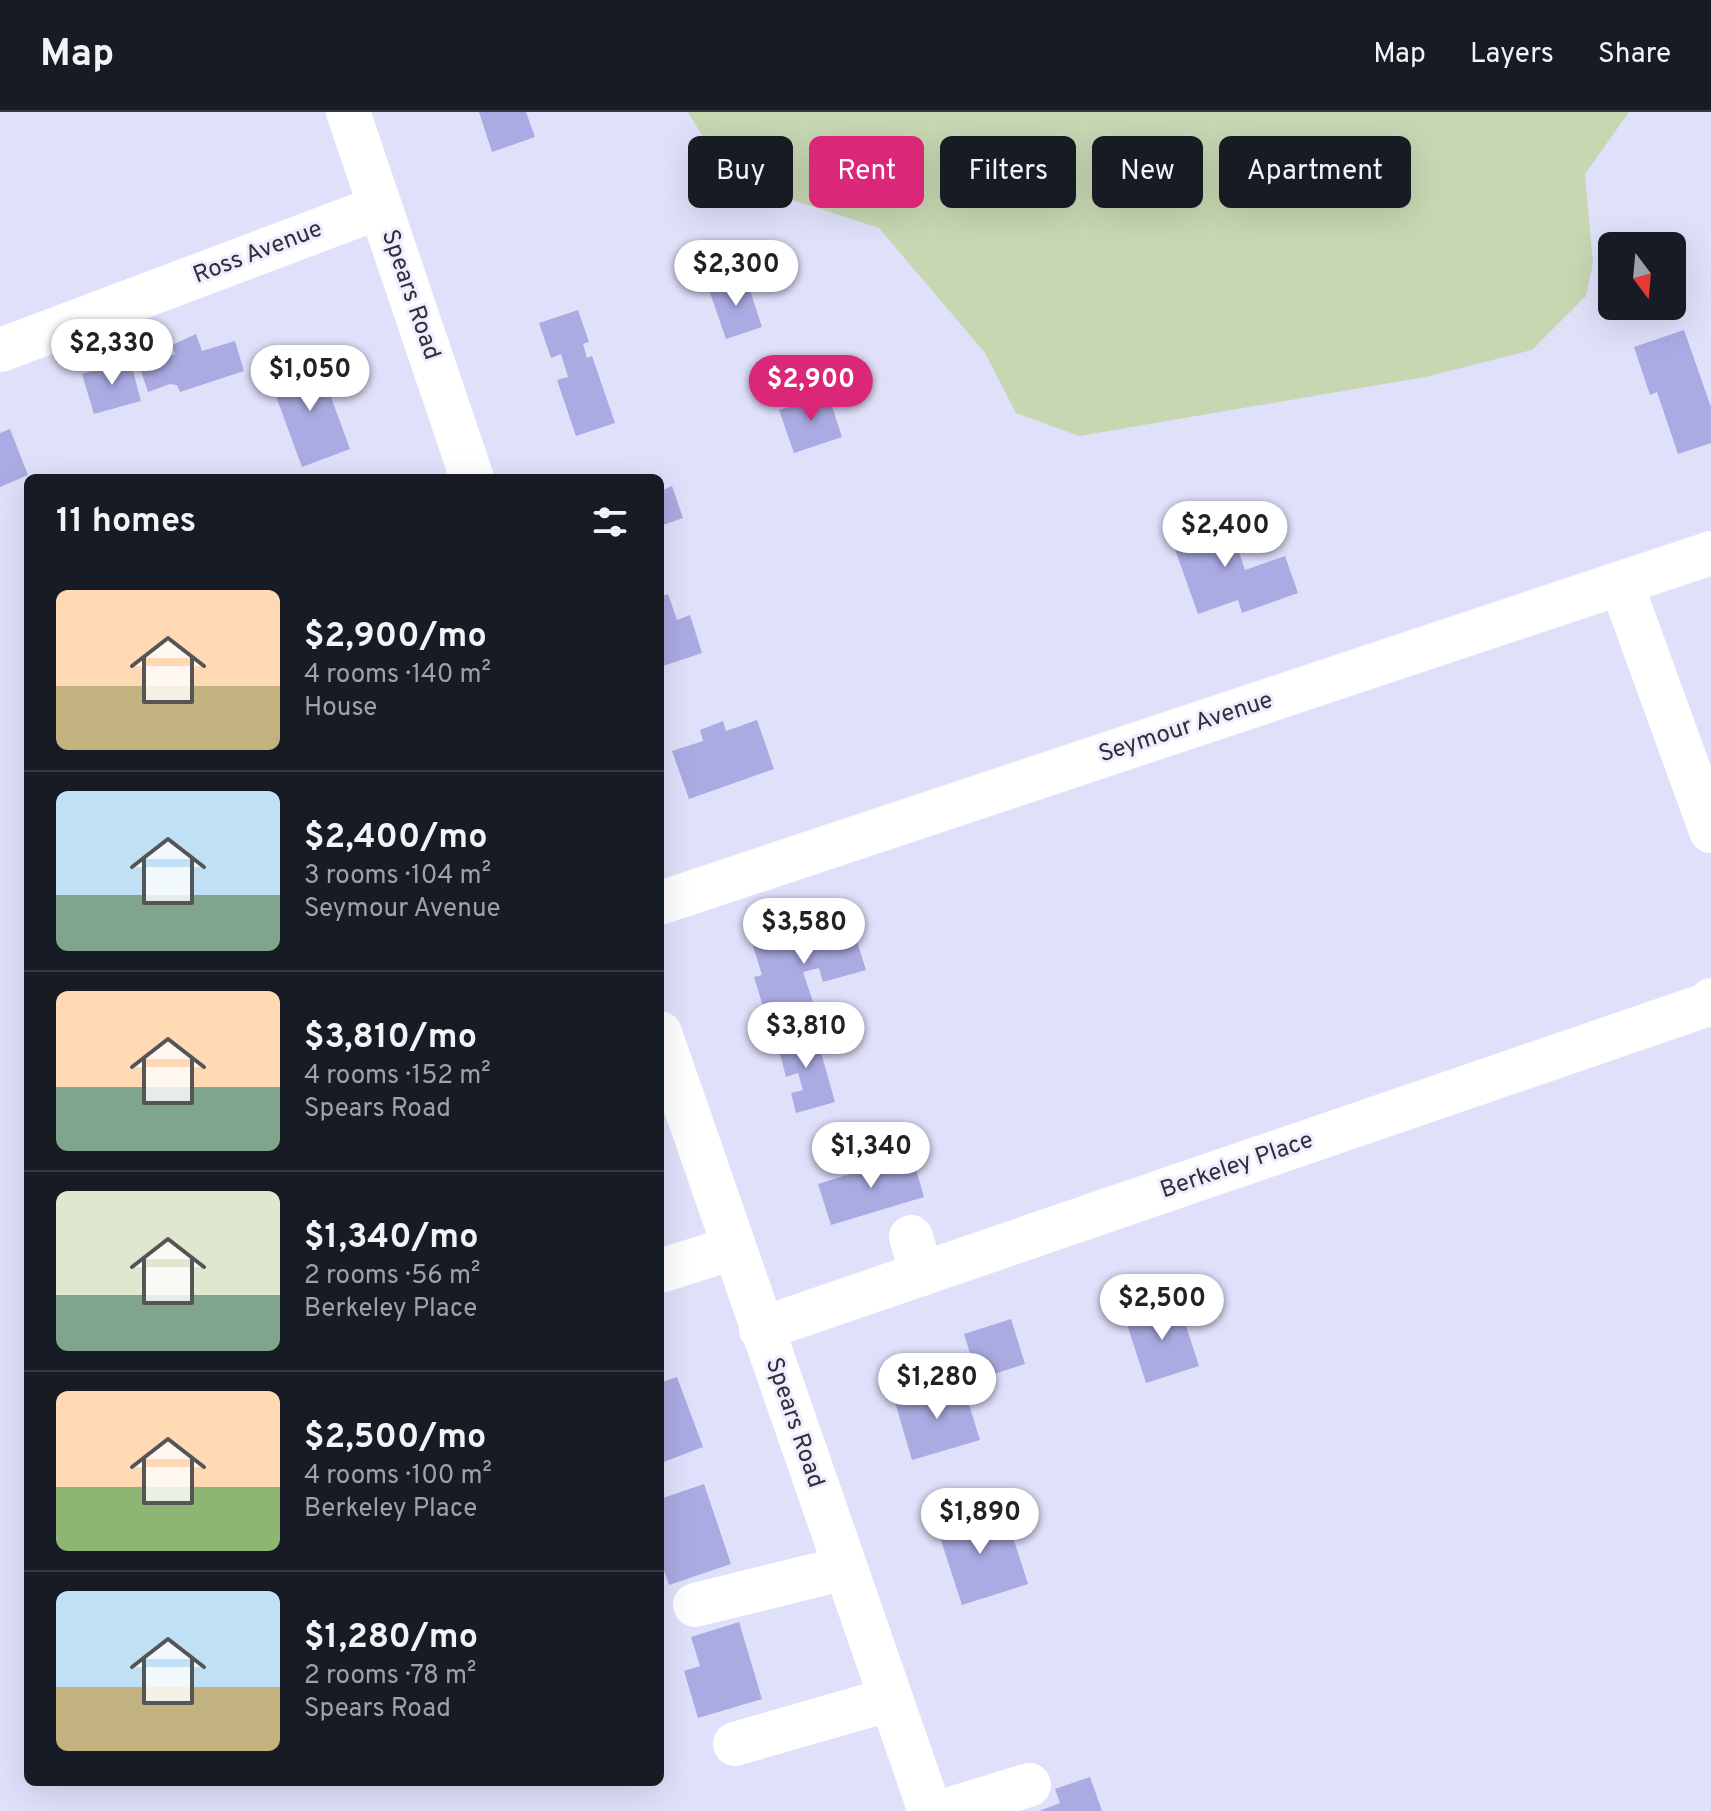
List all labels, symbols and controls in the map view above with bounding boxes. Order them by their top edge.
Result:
text: Map [40,31,114,80]
text: Map [1373,37,1426,73]
text: Layers [1470,37,1554,73]
text: Share [1598,37,1671,73]
chip: Buy [688,136,793,208]
chip: Rent [809,136,924,208]
chip: Filters [940,136,1076,208]
chip: New [1092,136,1203,208]
chip: Apartment [1219,136,1411,208]
street label: Ross Avenue [189,215,327,291]
street label: Spears Road [374,226,446,364]
north arrow [1598,232,1686,320]
map controls [1598,232,1686,320]
pin: $2,300 [671,240,801,308]
text: $2,300 [692,249,780,282]
pin: $2,330 [47,319,177,387]
text: $2,330 [69,328,155,361]
pin: $1,050 [245,345,375,413]
text: $1,050 [269,354,351,387]
pin: $2,900 [746,355,876,423]
text: $2,900 [767,364,855,397]
icon: filters [588,500,632,544]
text: 11 homes [56,501,196,544]
pin: $2,400 [1160,501,1290,569]
text: $2,400 [1180,510,1270,543]
text: $2,900/mo [304,616,487,659]
icon: home [120,622,216,718]
text: 4 rooms · 140 m² [304,659,491,692]
street label: Seymour Avenue [1095,686,1277,770]
text: House [304,692,377,725]
text: $2,400/mo [304,817,488,860]
icon: home [120,823,216,919]
text: 3 rooms · 104 m² [304,860,491,893]
text: Seymour Avenue [304,893,500,926]
pin: $3,580 [739,898,869,966]
text: $3,580 [761,907,847,940]
pin: $3,810 [741,1002,871,1070]
text: $3,810 [766,1011,846,1044]
text: $3,810/mo [304,1017,477,1060]
icon: home [120,1023,216,1119]
text: 4 rooms · 152 m² [304,1060,491,1093]
text: Spears Road [304,1093,451,1126]
pin: $1,340 [806,1122,936,1190]
street label: Berkeley Place [1157,1126,1317,1206]
text: $1,340 [830,1131,912,1164]
text: $1,340/mo [304,1217,479,1260]
icon: home [120,1223,216,1319]
text: 2 rooms · 56 m² [304,1260,480,1293]
pin: $2,500 [1097,1274,1227,1342]
text: $2,500 [1118,1283,1206,1316]
text: Berkeley Place [304,1293,477,1326]
pin: $1,280 [872,1353,1002,1421]
street label: Spears Road [758,1354,830,1492]
text: $1,280 [896,1362,978,1395]
text: $2,500/mo [304,1417,486,1460]
icon: home [120,1423,216,1519]
text: 4 rooms · 100 m² [304,1460,492,1493]
pin: $1,890 [915,1488,1045,1556]
text: Berkeley Place [304,1493,477,1526]
text: $1,890 [939,1497,1021,1530]
text: $1,280/mo [304,1617,478,1660]
icon: home [120,1623,216,1719]
text: 2 rooms · 78 m² [304,1660,476,1693]
text: Spears Road [304,1693,451,1726]

